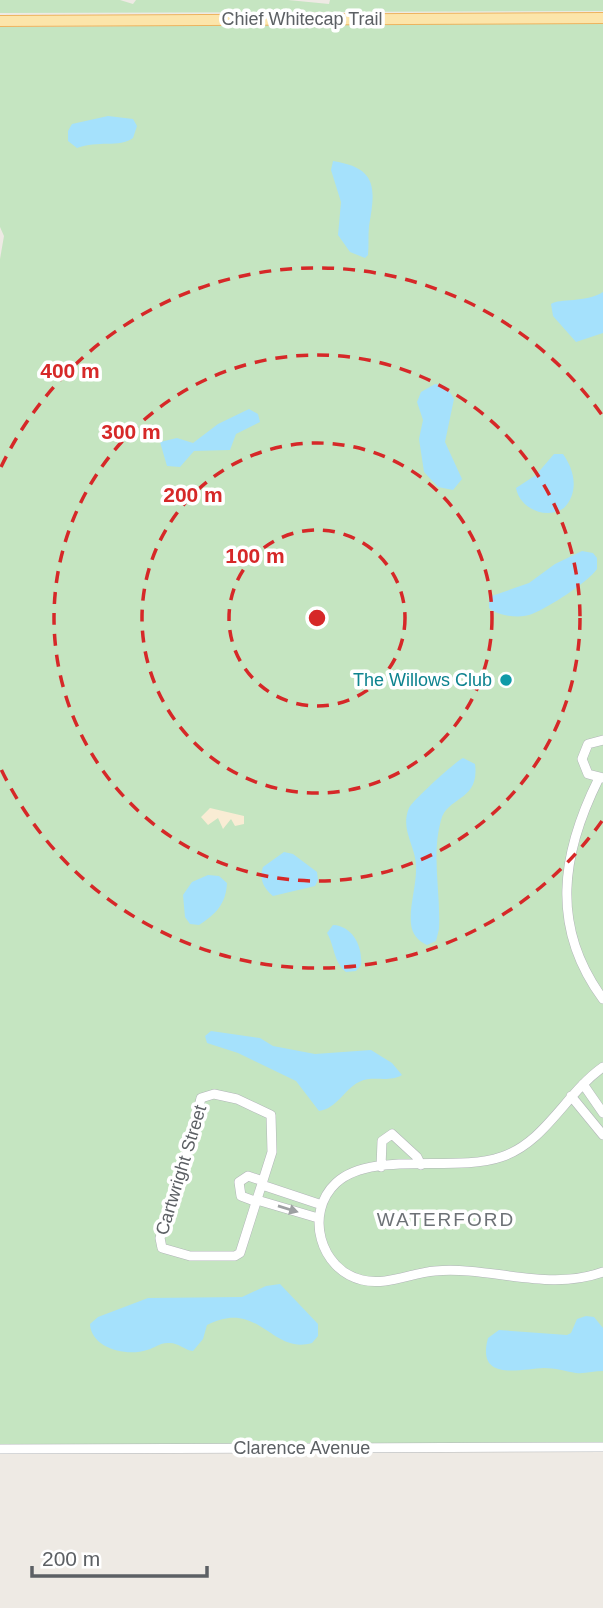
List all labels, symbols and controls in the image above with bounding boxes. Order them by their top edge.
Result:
street label: Chief Whitecap Trail [221,9,383,29]
text: 400 m [40,359,100,382]
text: 300 m [101,420,161,443]
text: 200 m [163,483,223,506]
text: 100 m [225,544,285,567]
centre of rings [305,606,329,630]
place label: The Willows Club [353,670,492,690]
marker: The Willows Club [498,672,514,688]
street label: Cartwright Street [152,1103,210,1237]
one-way arrow [278,1204,299,1214]
district label: WATERFORD [377,1209,515,1230]
street label: Clarence Avenue [234,1438,370,1458]
scale bar [32,1534,206,1578]
text: 200 m [42,1547,100,1570]

